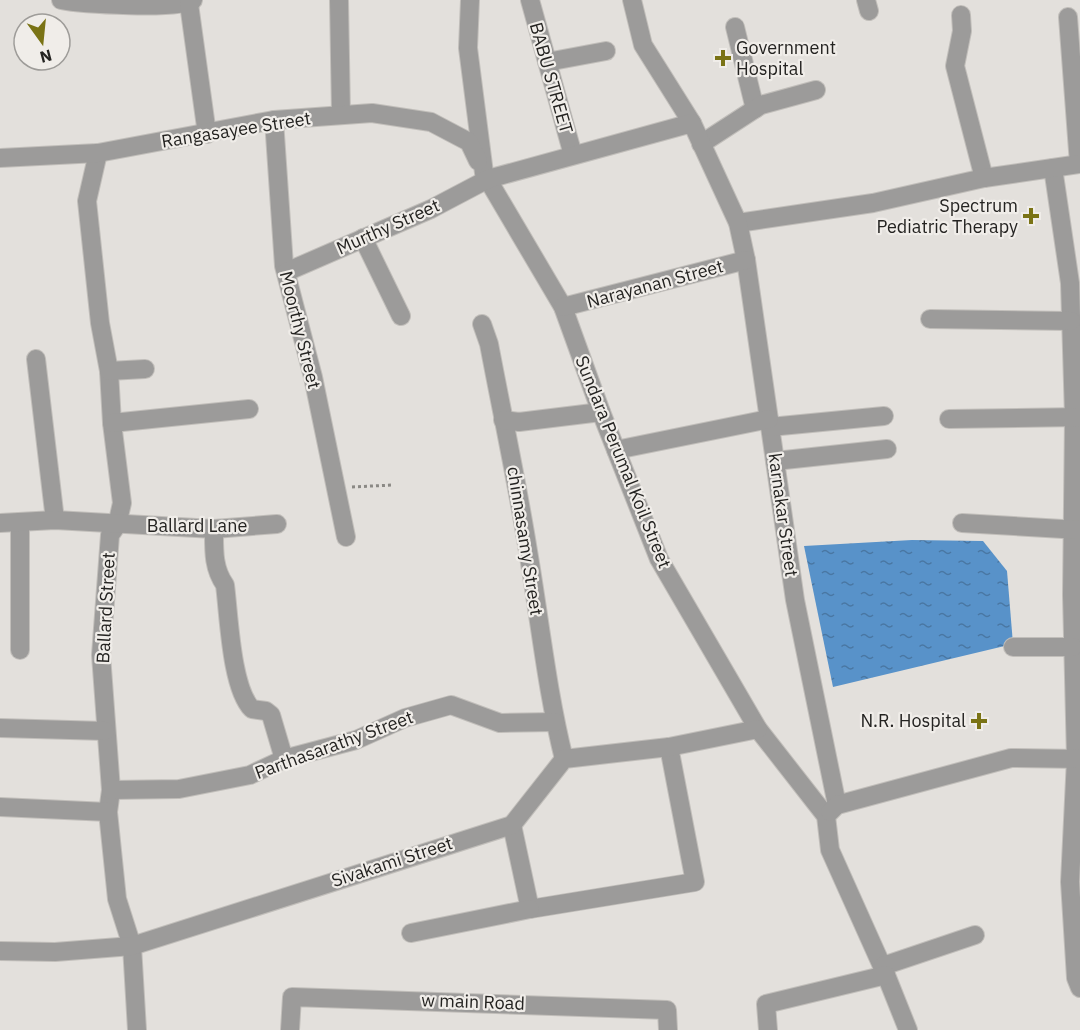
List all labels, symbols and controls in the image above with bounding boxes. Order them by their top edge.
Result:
north arrow [12,12,72,72]
street label: BABU STREET [525,20,578,136]
place label: Government Hospital [736,36,836,80]
text: N [38,45,54,68]
marker: Government Hospital [714,49,732,67]
street label: Rangasayee Street [160,106,312,153]
street label: Murthy Street [333,194,443,260]
place label: Spectrum Pediatric Therapy [876,194,1018,238]
marker: Spectrum Pediatric Therapy [1022,207,1040,225]
street label: Narayanan Street [584,254,726,313]
street label: Moorthy Street [275,269,326,391]
street label: Sundara Perumal Koil Street [570,352,677,571]
street label: karnakar Street [763,452,804,578]
street label: chinnasamy Street [502,465,549,617]
street label: Ballard Lane [147,514,247,537]
street label: Ballard Street [91,552,120,664]
street label: Parthasarathy Street [252,705,416,784]
place label: N.R. Hospital [860,709,966,732]
marker: N.R. Hospital [970,712,988,730]
street label: Sivakami Street [328,831,455,892]
street label: w main Road [421,988,525,1015]

